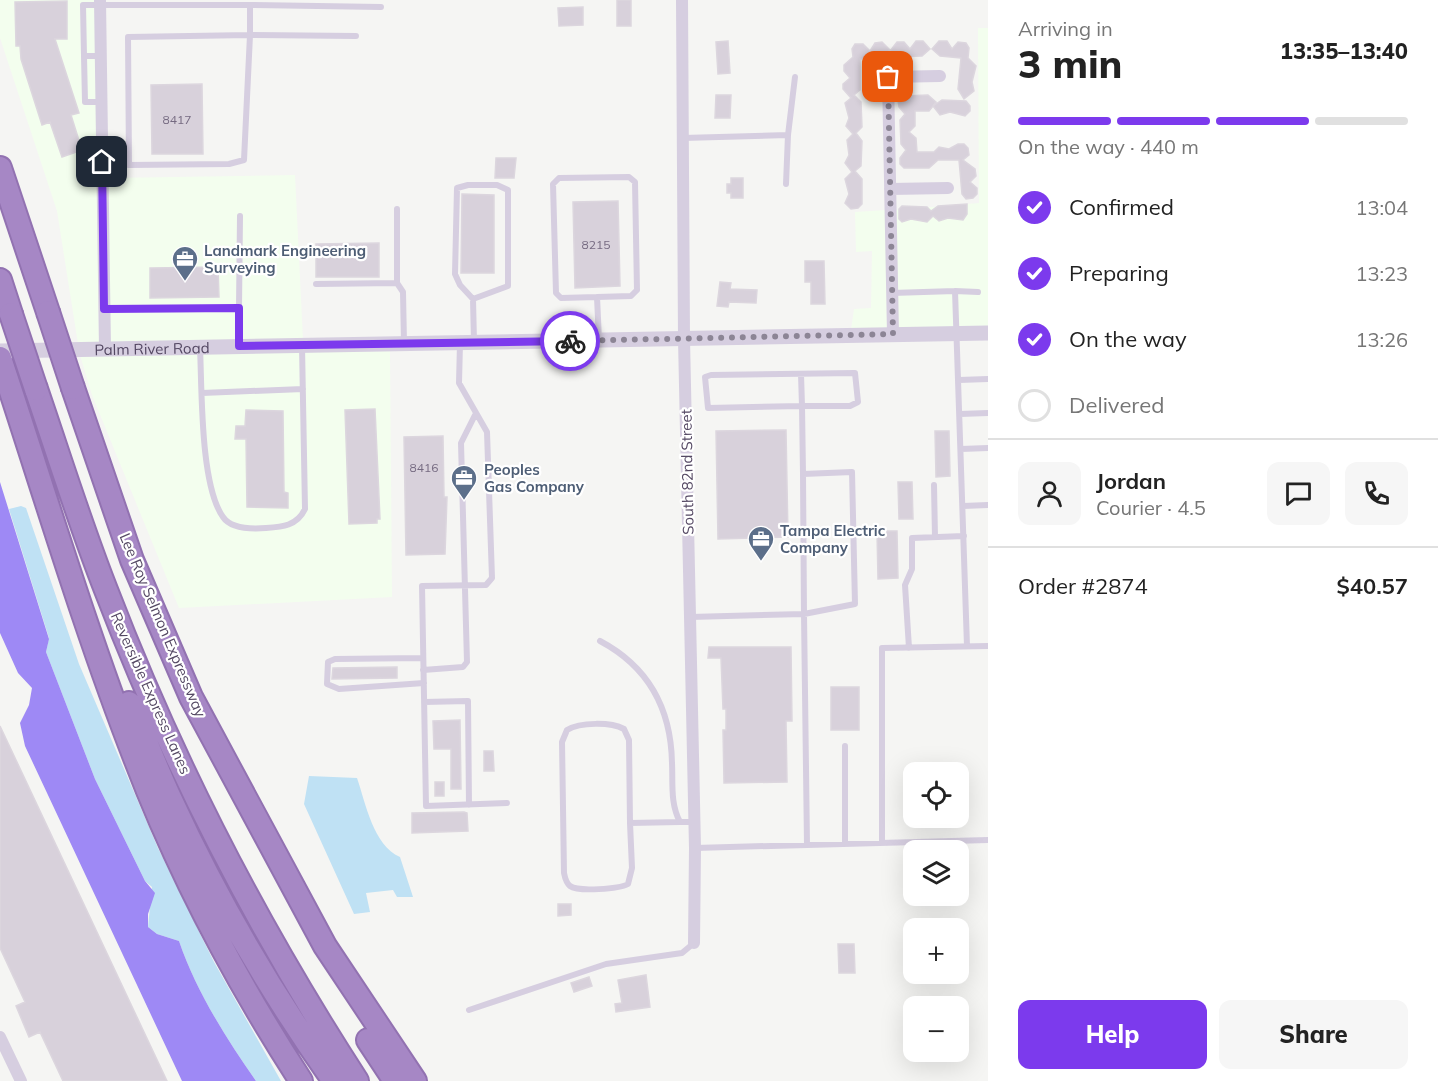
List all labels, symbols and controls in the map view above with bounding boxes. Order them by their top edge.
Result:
text: Arriving in [1018,16,1113,41]
text: 13:35–13:40 [1280,37,1408,65]
text: 3 min [1018,39,1123,88]
pin [862,51,913,102]
icon: bag [871,60,904,93]
house number: 8417 [163,112,191,127]
text: On the way · 440 m [1018,134,1199,159]
pin [76,136,127,187]
icon: home [85,145,118,178]
icon: check [1018,191,1051,224]
text: Confirmed [1069,193,1174,221]
text: 13:04 [1355,195,1408,220]
house number: 8215 [582,237,610,252]
place label: Landmark Engineering Surveying [204,241,366,277]
office icon: Landmark Engineering Surveying [170,244,200,282]
icon: check [1018,257,1051,290]
text: Preparing [1069,259,1169,287]
text: 13:23 [1355,261,1408,286]
courier [540,311,600,371]
icon: check [1018,323,1051,356]
icon: bike [554,325,587,358]
text: On the way [1069,325,1187,353]
text: 13:26 [1355,327,1408,352]
street label: Palm River Road [94,338,210,359]
text: Delivered [1069,391,1164,419]
street label: South 82nd Street [676,409,698,535]
house number: 8416 [410,460,438,475]
place label: Peoples Gas Company [484,460,585,496]
button: person [1018,462,1081,525]
button: chat [1267,462,1330,525]
button: phone [1345,462,1408,525]
office icon: Peoples Gas Company [449,463,479,501]
text: Jordan [1096,467,1166,495]
text: Courier · 4.5 [1096,495,1206,520]
place label: Tampa Electric Company [780,521,886,557]
office icon: Tampa Electric Company [746,524,776,562]
street label: Lee Roy Selmon Expressway [116,530,210,720]
text: Order #2874 [1018,572,1148,600]
text: $40.57 [1337,572,1408,600]
street label: Reversible Express Lanes [107,609,195,777]
map controls [903,762,969,1062]
button: locate [903,762,969,828]
button: layers [903,840,969,906]
button: + [903,918,969,984]
button: − [903,996,969,1062]
button: Help [1018,1000,1207,1069]
button: Share [1219,1000,1408,1069]

